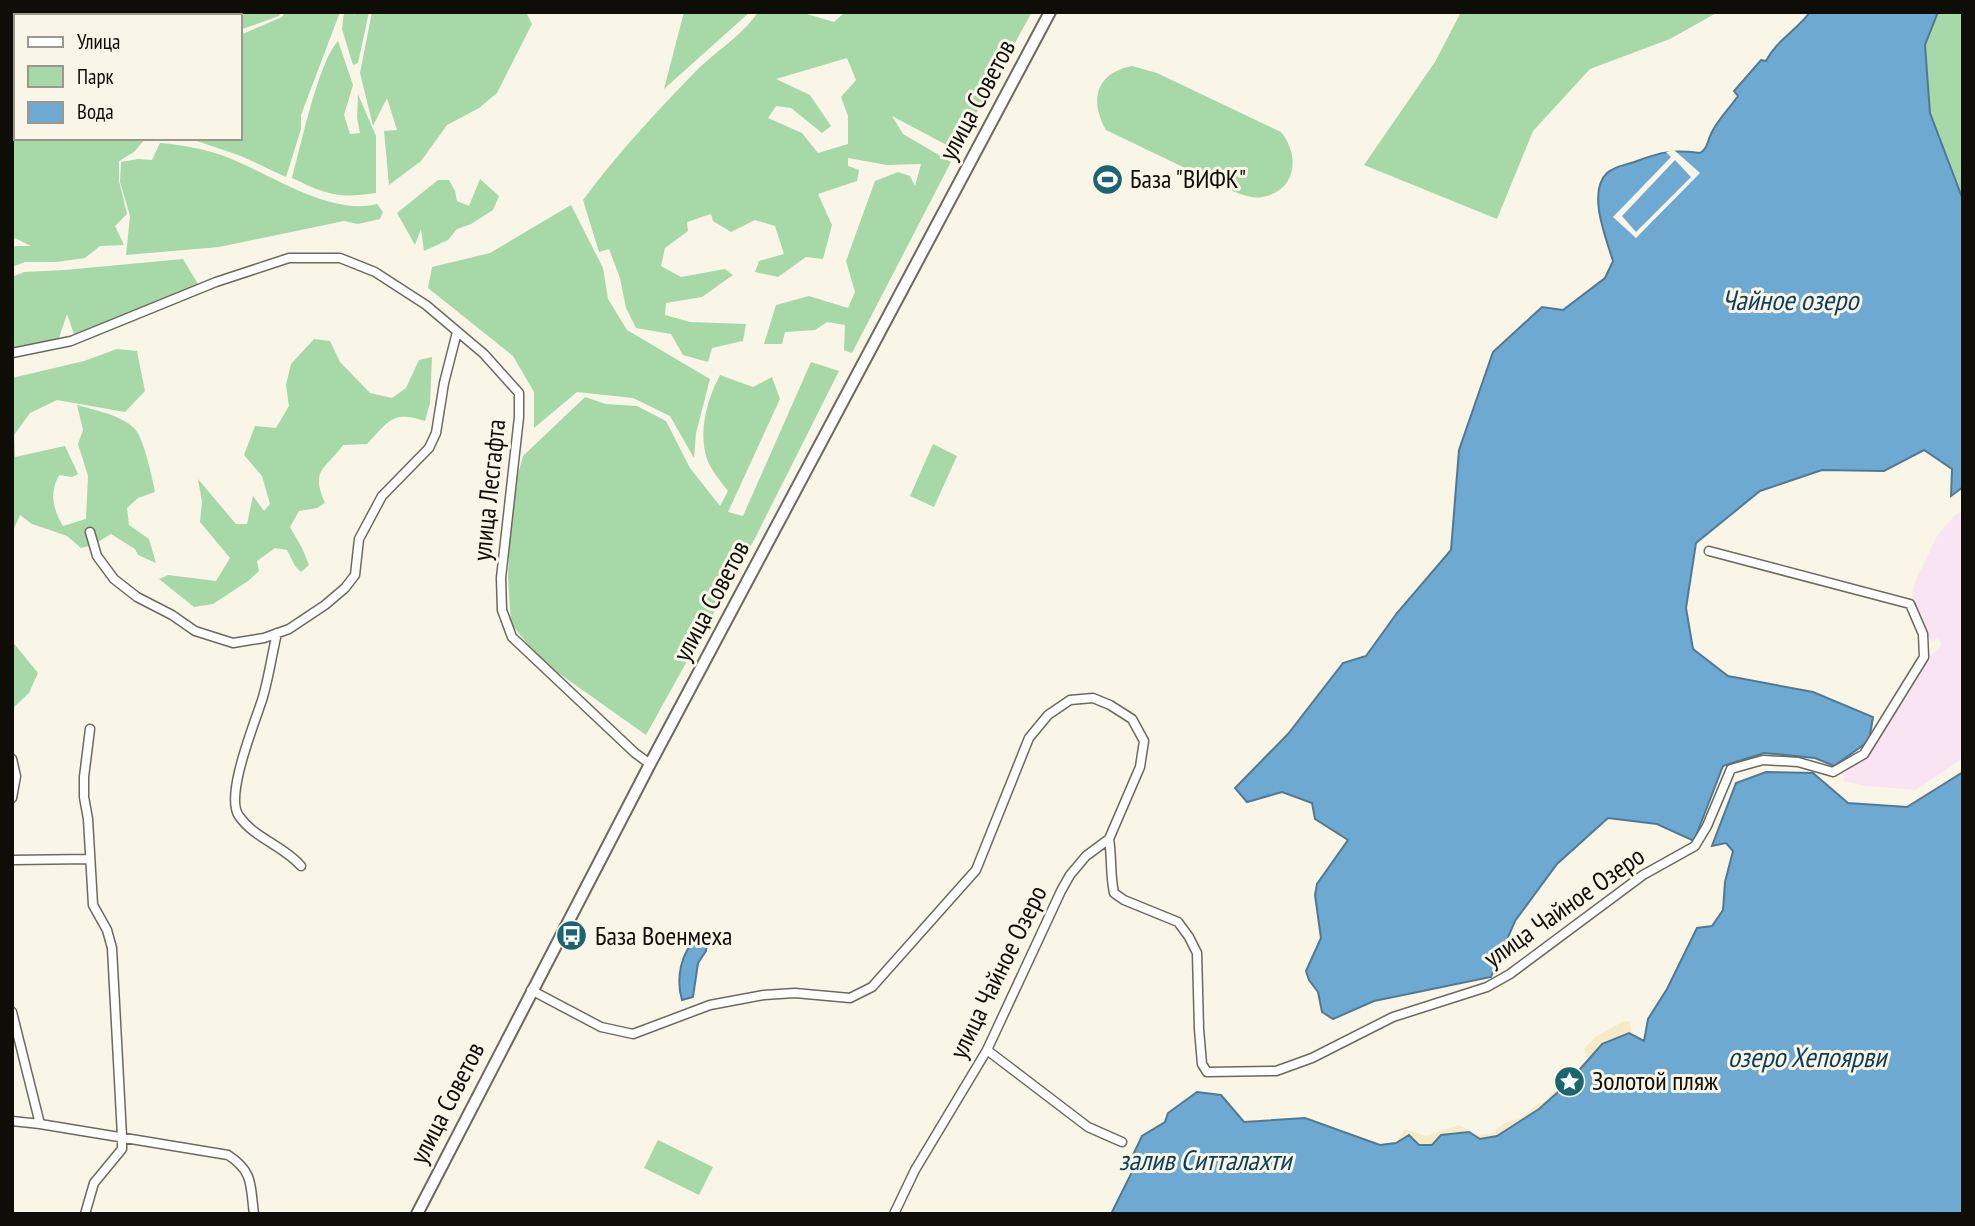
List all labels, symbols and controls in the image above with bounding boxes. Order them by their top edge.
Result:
legend [14,14,242,140]
text: Улица [77,28,120,55]
street label: улица Советов [931,34,1022,166]
text: Парк [77,63,114,90]
text: Вода [77,98,114,125]
sports icon: База "ВИФК" [1090,162,1124,196]
place label: База "ВИФК" [1130,162,1246,195]
water label: Чайное озеро [1722,281,1860,318]
street label: улица Лесгафта [465,417,512,563]
street label: улица Советов [665,535,756,667]
street label: улица Чайное Озеро [1477,839,1650,974]
street label: улица Чайное Озеро [941,880,1054,1064]
bus stop icon: База Военмеха [555,919,589,953]
place label: База Военмеха [595,919,733,952]
street label: улица Советов [402,1036,491,1169]
water label: озеро Хепоярви [1728,1038,1889,1075]
place icon: Золотой пляж [1552,1064,1586,1098]
place label: Золотой пляж [1592,1064,1718,1097]
water label: залив Ситталахти [1119,1141,1294,1178]

